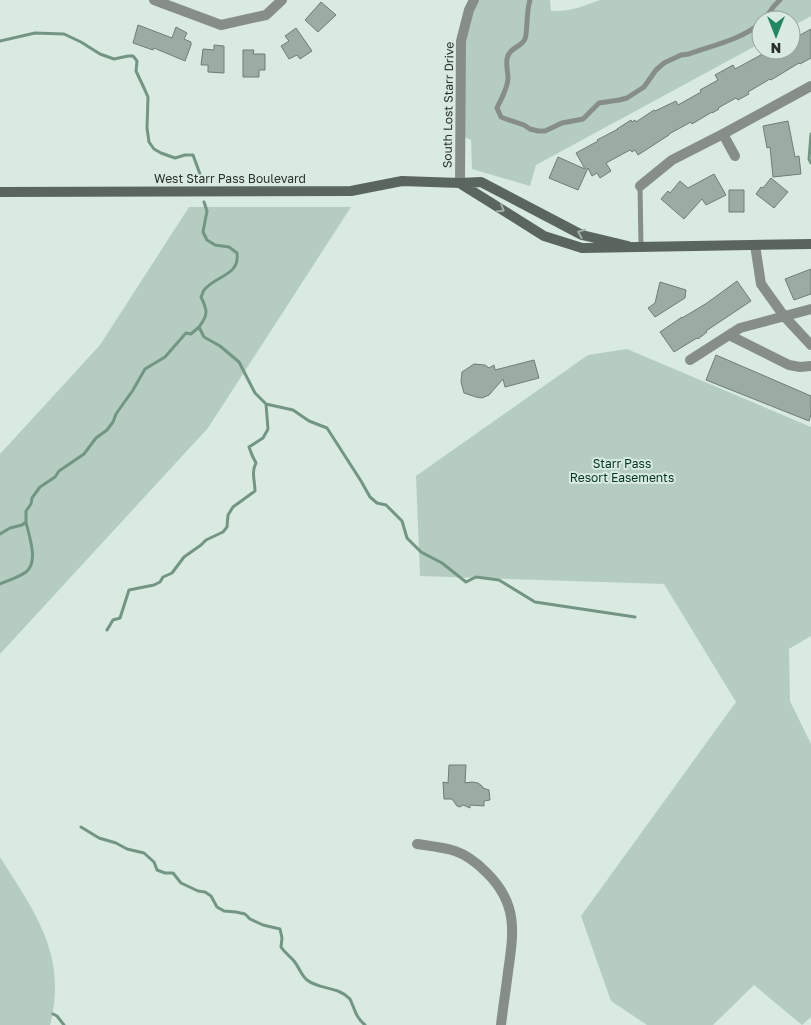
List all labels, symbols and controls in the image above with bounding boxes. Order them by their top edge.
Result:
north arrow [751,10,801,60]
text: N [771,40,781,57]
street label: South Lost Starr Drive [439,42,457,168]
street label: West Starr Pass Boulevard [154,171,306,186]
one-way arrow [496,203,505,212]
one-way arrow [577,229,586,239]
park label: Starr Pass Resort Easements [570,456,674,485]

